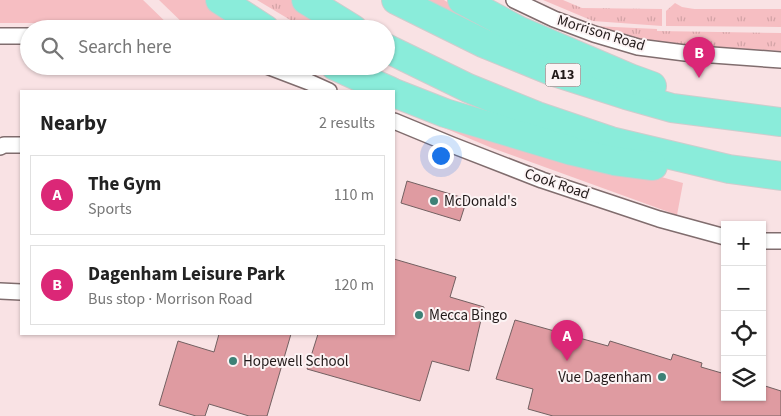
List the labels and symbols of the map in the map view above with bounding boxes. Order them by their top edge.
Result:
street label: Morrison Road [554,10,648,56]
pin: B [683,37,715,78]
road number: A13 [546,64,580,86]
your location [428,143,454,169]
street label: Cook Road [522,163,592,205]
place label: McDonald's [444,191,517,212]
marker: McDonald's [428,195,440,207]
place label: Mecca Bingo [429,305,507,326]
marker: Mecca Bingo [413,309,425,321]
pin: A [551,320,583,361]
place label: Hopewell School [243,351,349,372]
marker: Hopewell School [227,355,239,367]
place label: Vue Dagenham [558,367,652,388]
marker: Vue Dagenham [656,371,668,383]

